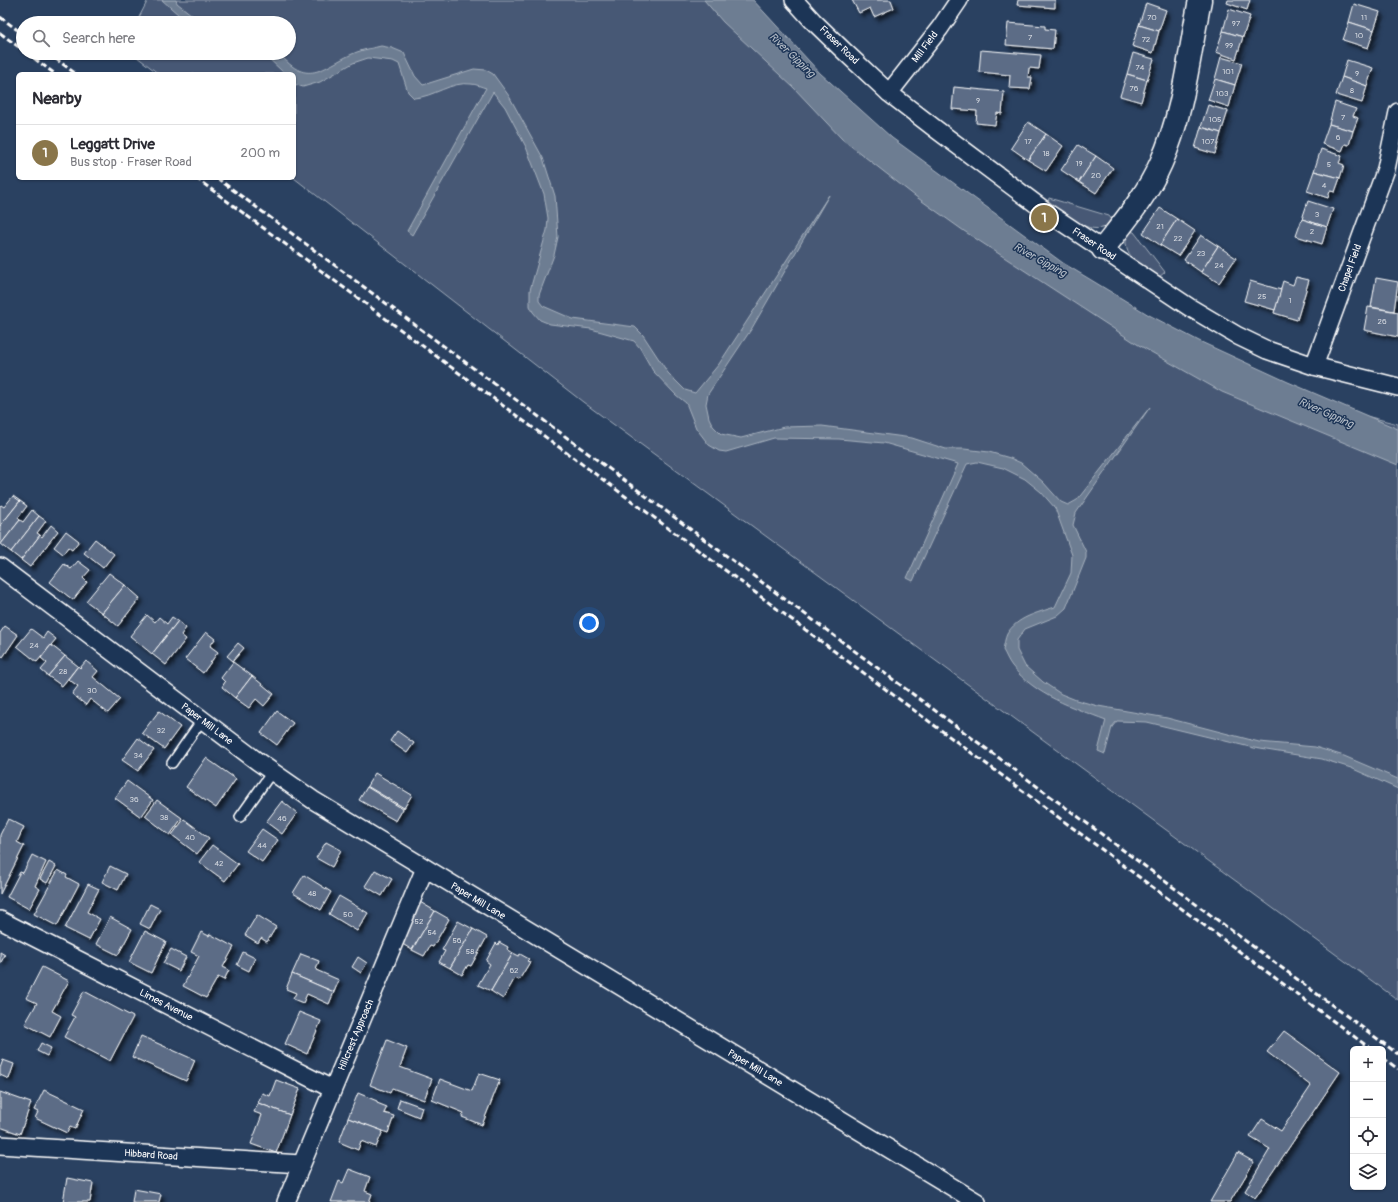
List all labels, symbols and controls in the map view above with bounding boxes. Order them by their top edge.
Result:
house number: 70 [1147,13,1157,22]
house number: 11 [1361,13,1367,22]
search box [16,16,296,60]
house number: 97 [1232,19,1241,28]
street label: Fraser Road [817,23,861,67]
icon: search [30,27,52,49]
text: Search here [62,29,135,48]
street label: Mill Field [909,29,941,65]
water label: River Gipping [766,30,819,81]
house number: 10 [1355,31,1364,40]
house number: 7 [1028,33,1033,42]
house number: 72 [1142,35,1151,44]
house number: 99 [1225,41,1233,50]
house number: 74 [1136,63,1145,72]
house number: 101 [1222,67,1234,76]
house number: 9 [1355,69,1359,78]
house number: 76 [1130,84,1139,93]
house number: 8 [1350,86,1354,95]
text: Nearby [32,88,81,109]
house number: 103 [1215,89,1229,98]
house number: 9 [976,96,980,105]
house number: 7 [1341,113,1346,122]
house number: 105 [1209,115,1221,124]
house number: 6 [1336,133,1341,142]
text: Leggatt Drive [70,135,155,154]
house number: 17 [1024,137,1032,146]
house number: 107 [1202,137,1215,146]
text: 1 [42,145,48,161]
text: 200 m [241,145,280,161]
house number: 18 [1042,149,1050,158]
text: Bus stop · Fraser Road [70,154,192,170]
house number: 19 [1075,159,1083,168]
house number: 5 [1327,160,1331,169]
house number: 20 [1091,171,1102,180]
house number: 4 [1322,181,1327,190]
pin: 1 [1031,203,1057,233]
house number: 3 [1315,210,1320,219]
house number: 21 [1156,222,1164,231]
street label: Fraser Road [1070,225,1118,263]
house number: 2 [1310,227,1315,236]
house number: 22 [1174,234,1183,243]
water label: River Gipping [1011,240,1070,281]
street label: Chapel Field [1336,242,1364,293]
house number: 23 [1197,249,1206,258]
house number: 24 [1214,261,1224,270]
house number: 25 [1258,292,1266,301]
house number: 1 [1288,296,1292,305]
house number: 26 [1377,317,1387,326]
water label: River Gipping [1297,395,1357,431]
your location [579,613,599,633]
house number: 24 [29,641,39,650]
house number: 28 [59,667,67,676]
house number: 30 [87,686,97,695]
street label: Paper Mill Lane [179,701,235,747]
house number: 32 [157,726,166,735]
house number: 34 [133,751,143,760]
house number: 36 [129,795,139,804]
house number: 38 [160,813,168,822]
house number: 46 [277,814,287,823]
house number: 40 [185,833,196,842]
house number: 44 [257,841,267,850]
house number: 42 [214,859,224,868]
street label: Paper Mill Lane [448,880,508,922]
house number: 48 [308,889,316,898]
house number: 50 [343,910,353,919]
house number: 52 [415,917,424,926]
house number: 54 [428,928,437,937]
house number: 56 [453,936,462,945]
house number: 58 [466,947,474,956]
house number: 62 [509,966,519,975]
street label: Limes Avenue [137,986,195,1024]
street label: Hillcrest Approach [336,997,376,1072]
map controls [1350,1046,1386,1190]
button: + [1350,1046,1386,1082]
street label: Paper Mill Lane [725,1047,785,1089]
button: − [1350,1082,1386,1118]
button: locate [1350,1118,1386,1154]
street label: Hibbard Road [124,1147,178,1163]
button: layers [1350,1154,1386,1190]

